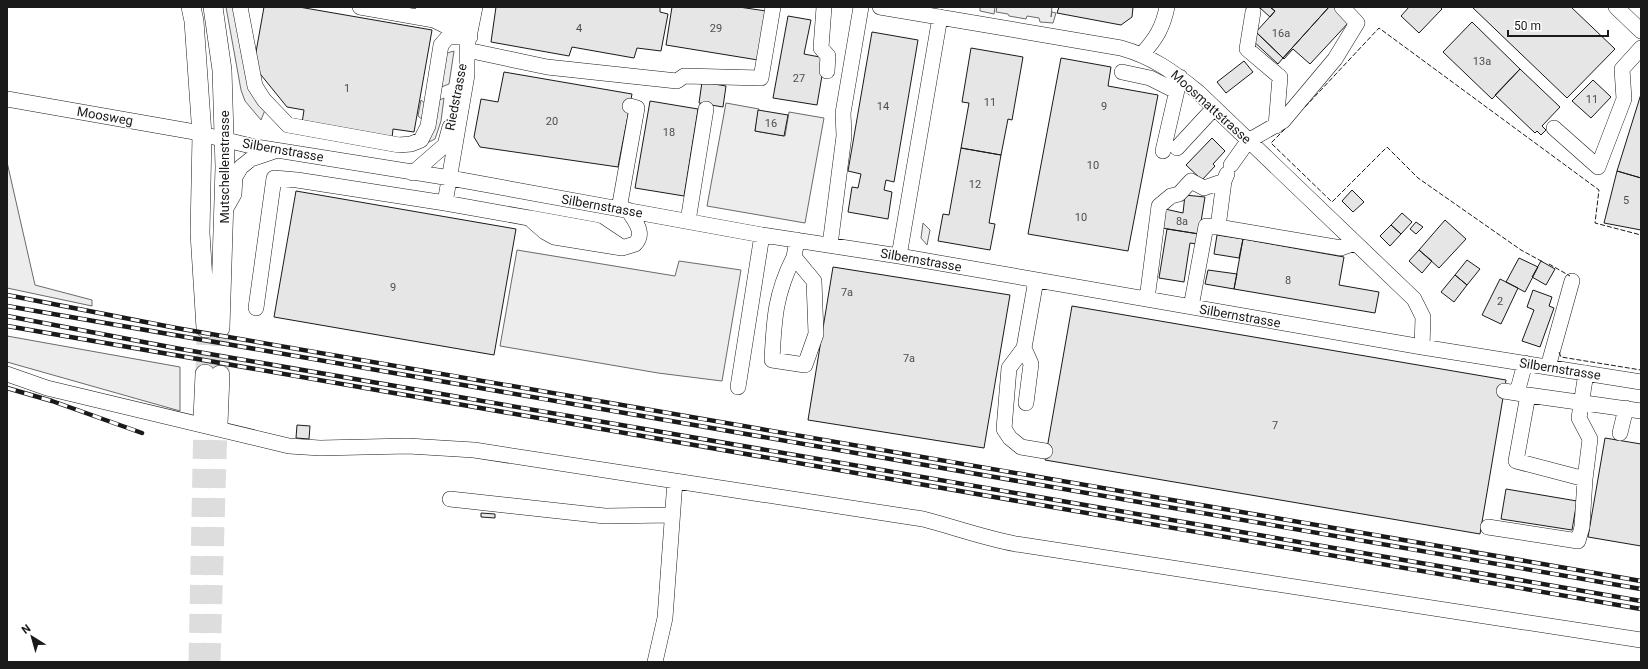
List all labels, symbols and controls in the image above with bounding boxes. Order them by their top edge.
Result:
scale bar [1508,12,1608,38]
text: 50 m [1514,19,1541,33]
house number: 4 [576,22,582,35]
house number: 29 [710,22,722,35]
house number: 16a [1272,27,1290,40]
house number: 13a [1473,55,1491,68]
street label: Riedstrasse [442,62,470,132]
street label: Moosmattstrasse [1168,67,1254,147]
house number: 27 [793,72,805,85]
house number: 1 [344,82,350,95]
house number: 11 [1586,93,1598,106]
house number: 11 [984,96,996,109]
house number: 14 [877,100,889,113]
house number: 9 [1101,100,1107,113]
street label: Moosweg [76,104,134,128]
street label: Mutschellenstrasse [217,110,232,224]
house number: 20 [546,115,558,128]
house number: 16 [765,117,777,130]
house number: 18 [663,126,675,139]
street label: Silbernstrasse [241,135,325,165]
house number: 10 [1087,159,1099,172]
house number: 12 [969,178,981,191]
street label: Silbernstrasse [560,191,644,221]
house number: 5 [1623,194,1629,207]
house number: 10 [1075,211,1087,224]
house number: 8a [1176,215,1188,228]
street label: Silbernstrasse [879,245,963,275]
house number: 8 [1285,274,1291,287]
house number: 9 [390,281,396,294]
house number: 7a [841,286,853,299]
house number: 2 [1497,295,1503,308]
street label: Silbernstrasse [1198,301,1282,331]
house number: 7a [903,352,915,365]
street label: Silbernstrasse [1518,355,1602,383]
house number: 7 [1272,419,1278,432]
north arrow [12,617,52,657]
text: N [19,622,33,637]

